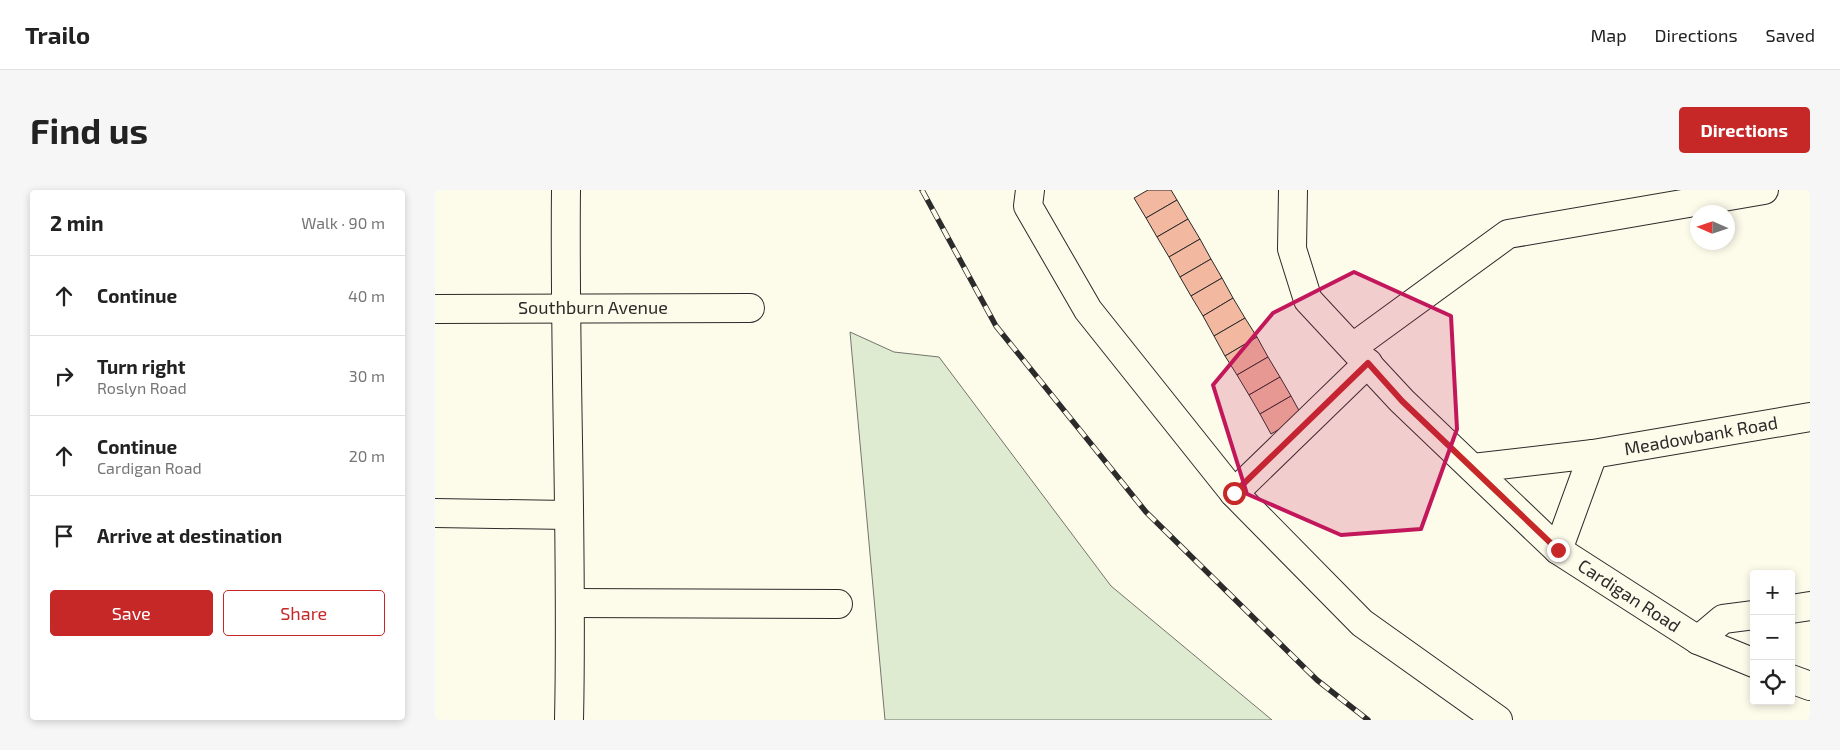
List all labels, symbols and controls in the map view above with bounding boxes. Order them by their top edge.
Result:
text: Trailo [25,20,90,49]
text: Map [1590,24,1627,46]
text: Directions [1655,24,1738,46]
text: Saved [1766,24,1815,46]
button: Directions [1679,107,1810,153]
text: Find us [30,109,148,151]
north arrow [1690,205,1735,250]
text: 2 min [50,210,104,235]
text: Walk · 90 m [301,213,385,232]
icon: ahead [50,282,78,310]
text: Continue [97,284,177,307]
text: 40 m [348,286,385,305]
street label: Southburn Avenue [518,296,668,318]
text: Turn right [97,355,185,378]
icon: right [50,362,78,390]
text: 30 m [349,366,385,385]
text: Roslyn Road [97,378,187,397]
street label: Meadowbank Road [1622,411,1779,459]
text: Continue [97,435,177,458]
icon: ahead [50,442,78,470]
text: 20 m [349,446,385,465]
text: Cardigan Road [97,458,202,477]
route start [1223,482,1246,505]
icon: arrive [50,522,78,550]
text: Arrive at destination [97,524,282,547]
route end [1547,539,1570,562]
street label: Cardigan Road [1574,554,1685,636]
map controls [1750,570,1795,705]
button: + [1750,570,1795,615]
button: Save [50,590,213,636]
button: Share [223,590,385,636]
button: − [1750,615,1795,660]
button: locate [1750,660,1795,705]

